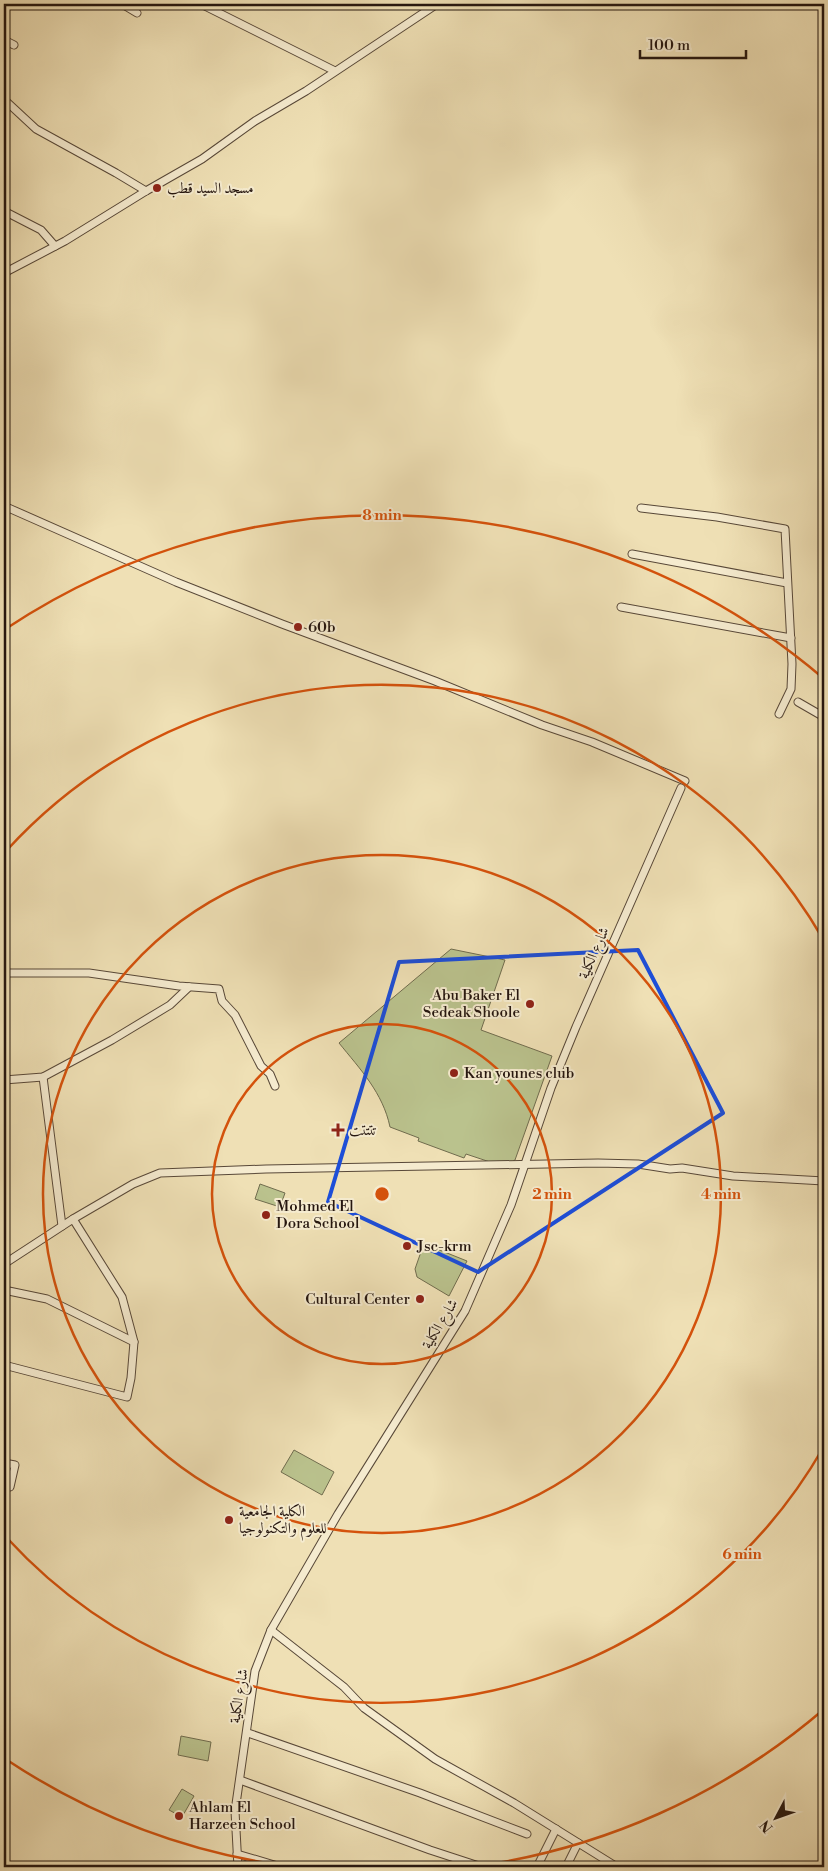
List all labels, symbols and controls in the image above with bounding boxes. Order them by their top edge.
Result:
scale bar [640,28,747,60]
text: 100 m [648,36,690,55]
place label: مسجد السيد قطب [167,179,254,198]
marker: مسجد السيد قطب [151,182,163,194]
text: 8 min [362,506,403,525]
place label: 60b [308,618,336,637]
marker: 60b [292,621,304,633]
street label: شارع الكلية [574,924,617,983]
place label: Abu Baker El Sedeak Shoole [423,986,521,1022]
marker: Abu Baker El Sedeak Shoole [524,998,536,1010]
place label: Kan younes club [464,1064,574,1083]
marker: Kan younes club [448,1067,460,1079]
place label: تتتتت [349,1121,377,1140]
marker: تتتتت [331,1123,345,1137]
centre of rings [373,1185,391,1203]
text: 2 min [532,1185,572,1204]
text: 4 min [701,1185,742,1204]
place label: Mohmed El Dora School [276,1197,360,1233]
marker: Mohmed El Dora School [260,1209,272,1221]
place label: Jsc-krm [416,1237,472,1256]
marker: Jsc-krm [401,1240,413,1252]
place label: Cultural Center [305,1290,411,1309]
marker: Cultural Center [414,1293,426,1305]
street label: شارع الكلية [418,1295,465,1354]
place label: الكلية الجامعية للعلوم والتكنولوجيا [239,1502,327,1541]
marker: الكلية الجامعية للعلوم والتكنولوجيا [223,1514,235,1526]
text: 6 min [722,1545,763,1564]
street label: شارع الكلية [225,1667,256,1725]
north arrow [750,1794,800,1844]
place label: Ahlam El Harzeen School [188,1798,296,1834]
marker: Ahlam El Harzeen School [173,1810,185,1822]
text: N [757,1816,777,1836]

